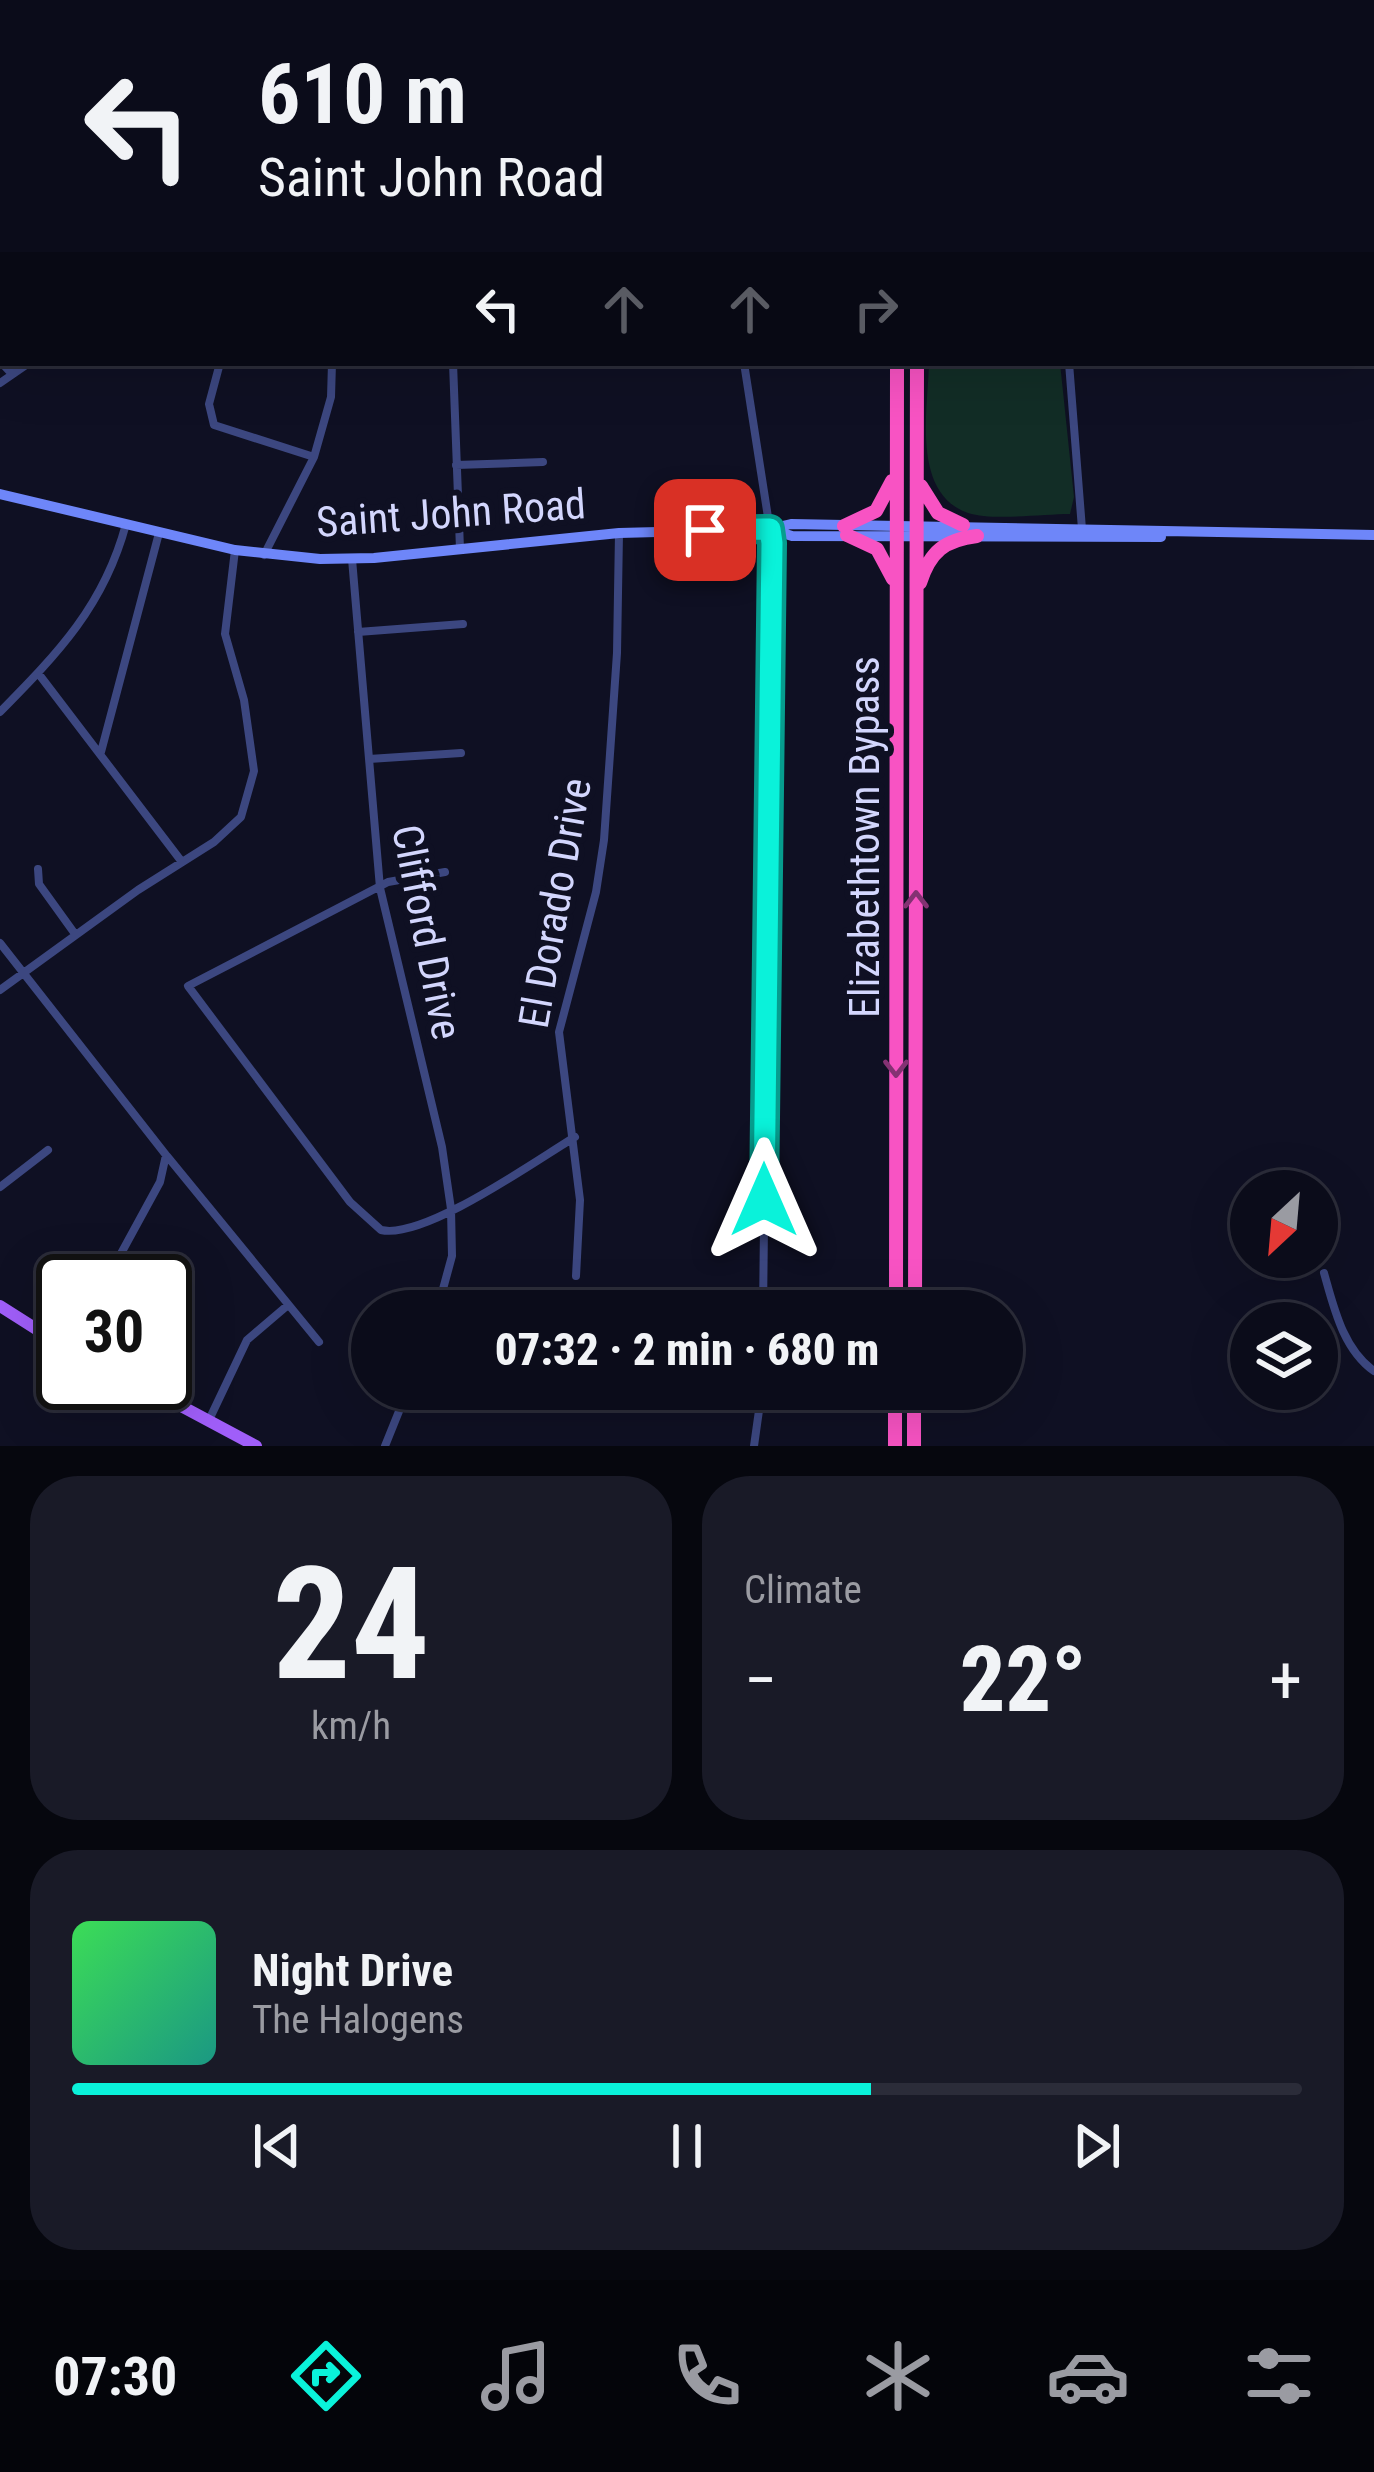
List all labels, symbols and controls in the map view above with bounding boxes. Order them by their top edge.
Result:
text: 610 m [258,45,467,144]
icon: left [60,48,216,204]
text: Saint John Road [258,146,605,209]
icon: left [465,276,531,342]
icon: ahead [591,276,657,342]
icon: ahead [717,276,783,342]
icon: right [843,276,909,342]
street label: Saint John Road [315,479,587,547]
pin [654,479,756,581]
icon: arrive [672,497,738,563]
street label: Elizabethtown Bypass [840,656,889,1018]
street label: El Dorado Drive [509,774,601,1032]
street label: Clifford Drive [382,821,472,1043]
one-way arrow [903,890,929,908]
one-way arrow [883,1060,909,1078]
position arrow [701,1137,827,1263]
north arrow [1230,1170,1338,1278]
map controls [1230,1170,1338,1410]
speed limit sign: 30 [36,1254,192,1410]
button: layers [1230,1302,1338,1410]
text: 07:32 · 2 min · 680 m [495,1323,879,1376]
text: 24 [272,1533,430,1716]
text: Climate [744,1567,862,1613]
text: 22° [960,1628,1087,1733]
text: − [744,1642,777,1719]
text: + [1269,1642,1302,1719]
text: km/h [311,1703,391,1749]
text: Night Drive [252,1944,453,1997]
text: The Halogens [252,1997,464,2043]
icon: previous [244,2113,310,2179]
icon: pause [654,2113,720,2179]
icon: next [1064,2113,1130,2179]
icon: directions [284,2334,368,2418]
icon: music [474,2334,558,2418]
icon: phone [665,2334,749,2418]
icon: climate [856,2334,940,2418]
icon: car [1046,2334,1130,2418]
icon: filters [1237,2334,1321,2418]
text: 07:30 [53,2345,177,2408]

